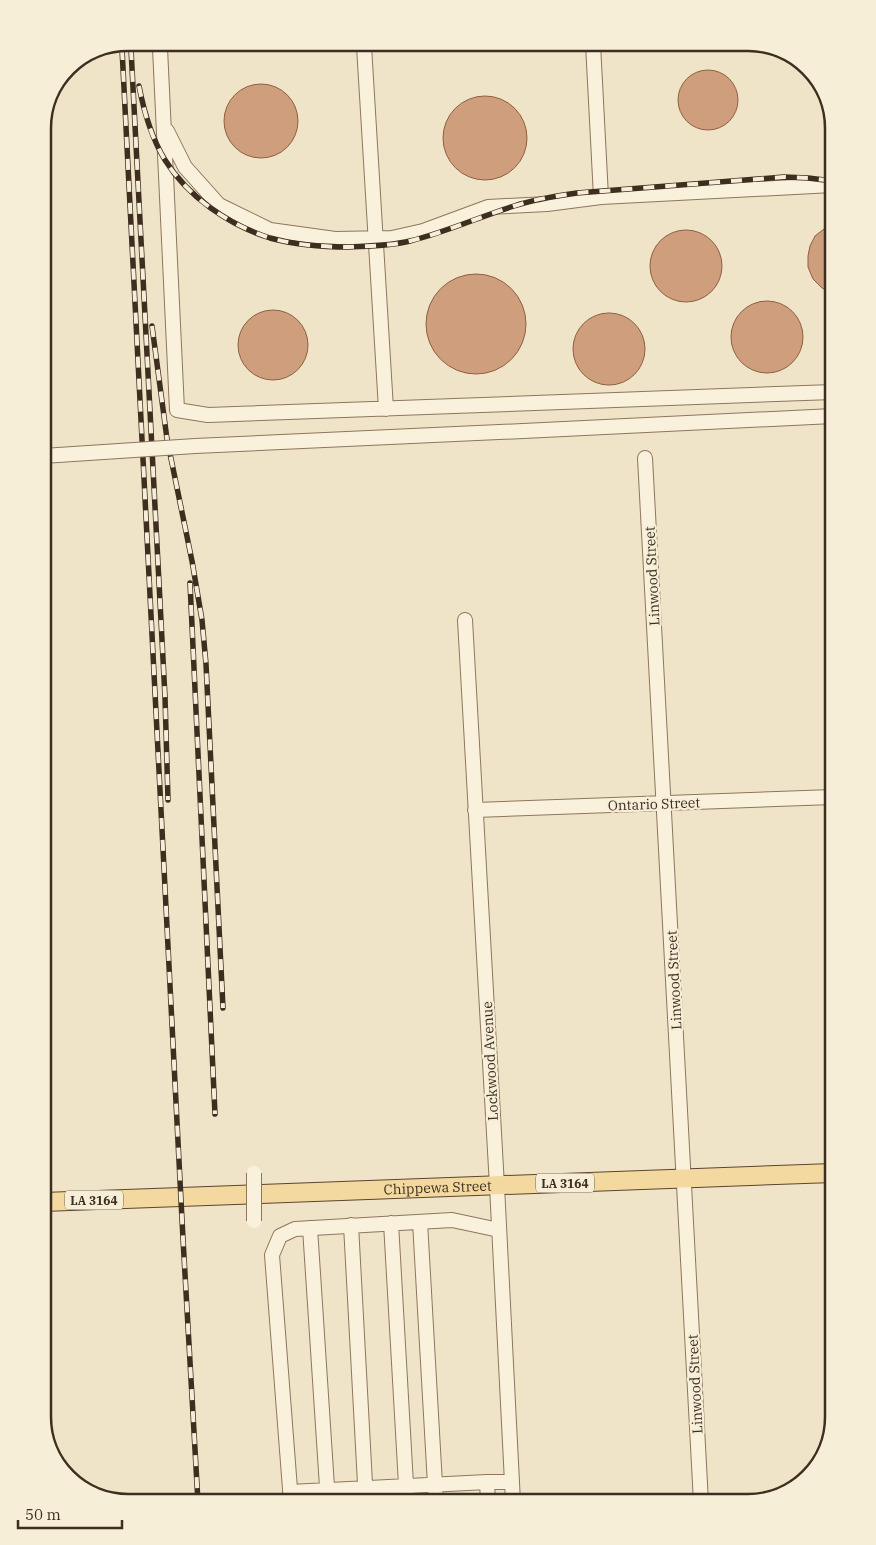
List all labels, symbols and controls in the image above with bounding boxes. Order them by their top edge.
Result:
street label: Linwood Street [640,526,664,626]
street label: Ontario Street [607,793,701,815]
street label: Linwood Street [662,930,686,1030]
street label: Lockwood Avenue [478,1001,502,1121]
road number: LA 3164 [536,1174,594,1192]
street label: Chippewa Street [383,1177,492,1198]
road number: LA 3164 [65,1190,123,1210]
street label: Linwood Street [683,1334,707,1434]
scale bar [18,1498,121,1530]
text: 50 m [25,1505,61,1524]

